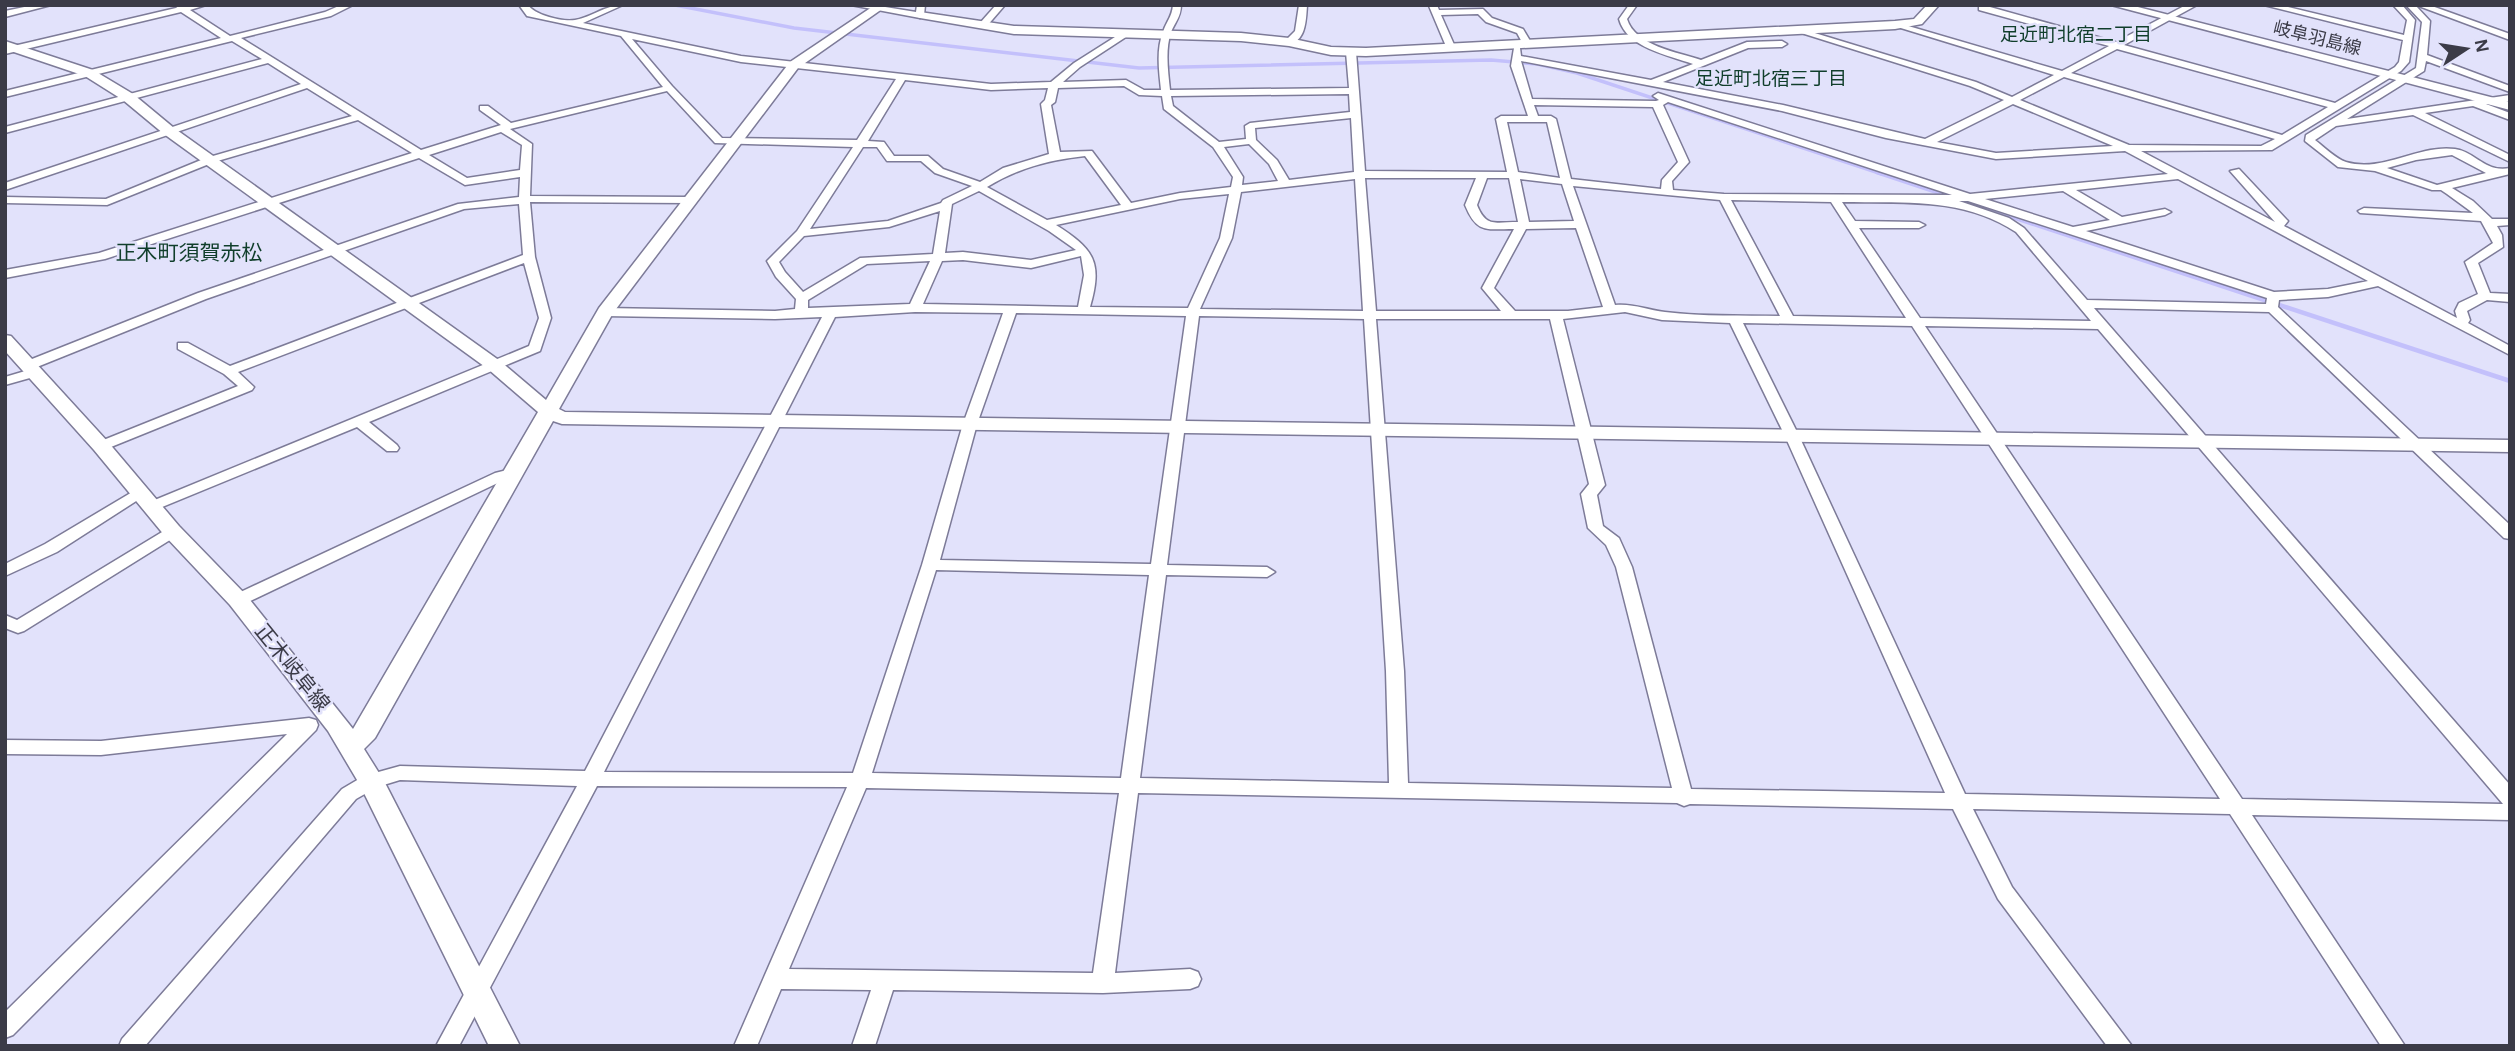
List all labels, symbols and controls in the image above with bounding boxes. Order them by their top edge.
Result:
north arrow [2431,14,2501,84]
street label: 岐阜羽島線 [2271,17,2363,59]
district label: 足近町北宿二丁目 [2000,25,2152,45]
text: N [2470,37,2492,54]
district label: 足近町北宿三丁目 [1695,69,1847,89]
district label: 正木町須賀赤松 [116,242,263,264]
street label: 正木岐阜線 [251,620,334,715]

